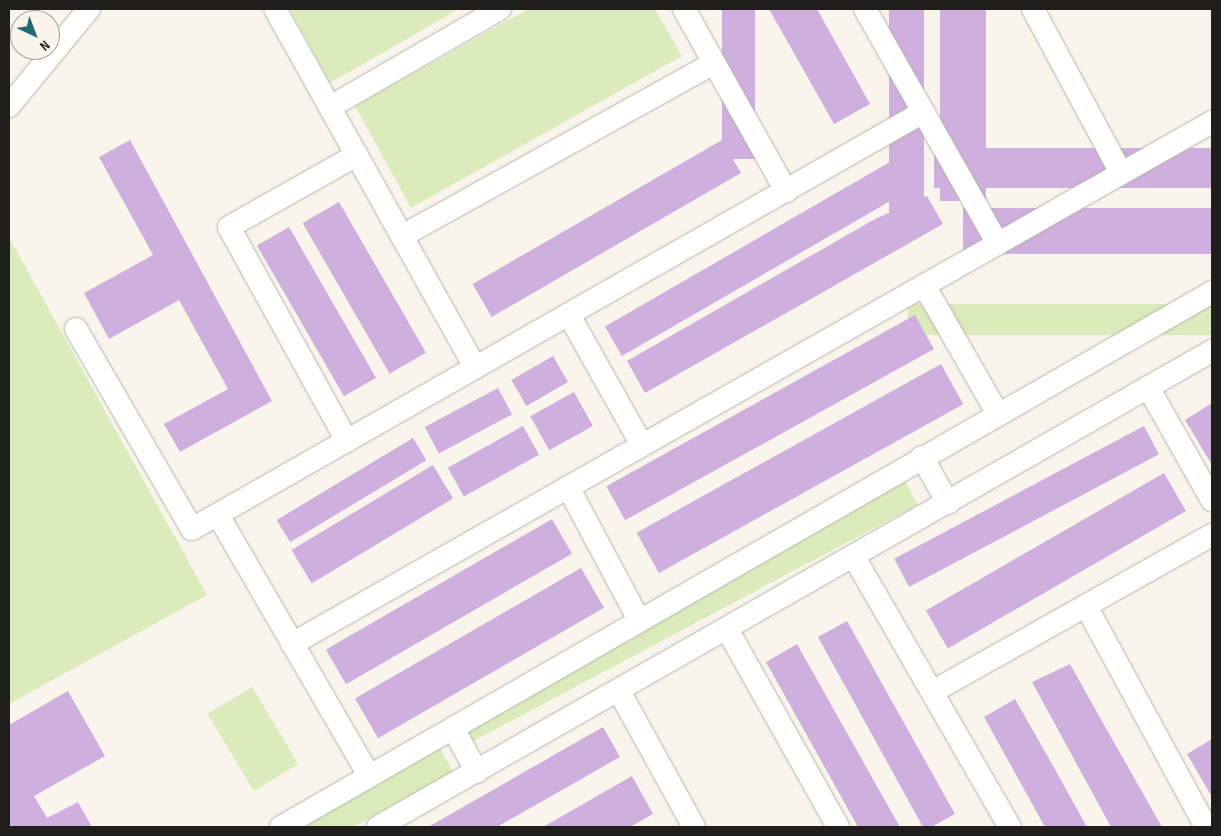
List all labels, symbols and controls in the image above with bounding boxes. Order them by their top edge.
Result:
north arrow [10,10,60,60]
text: N [36,37,53,54]

